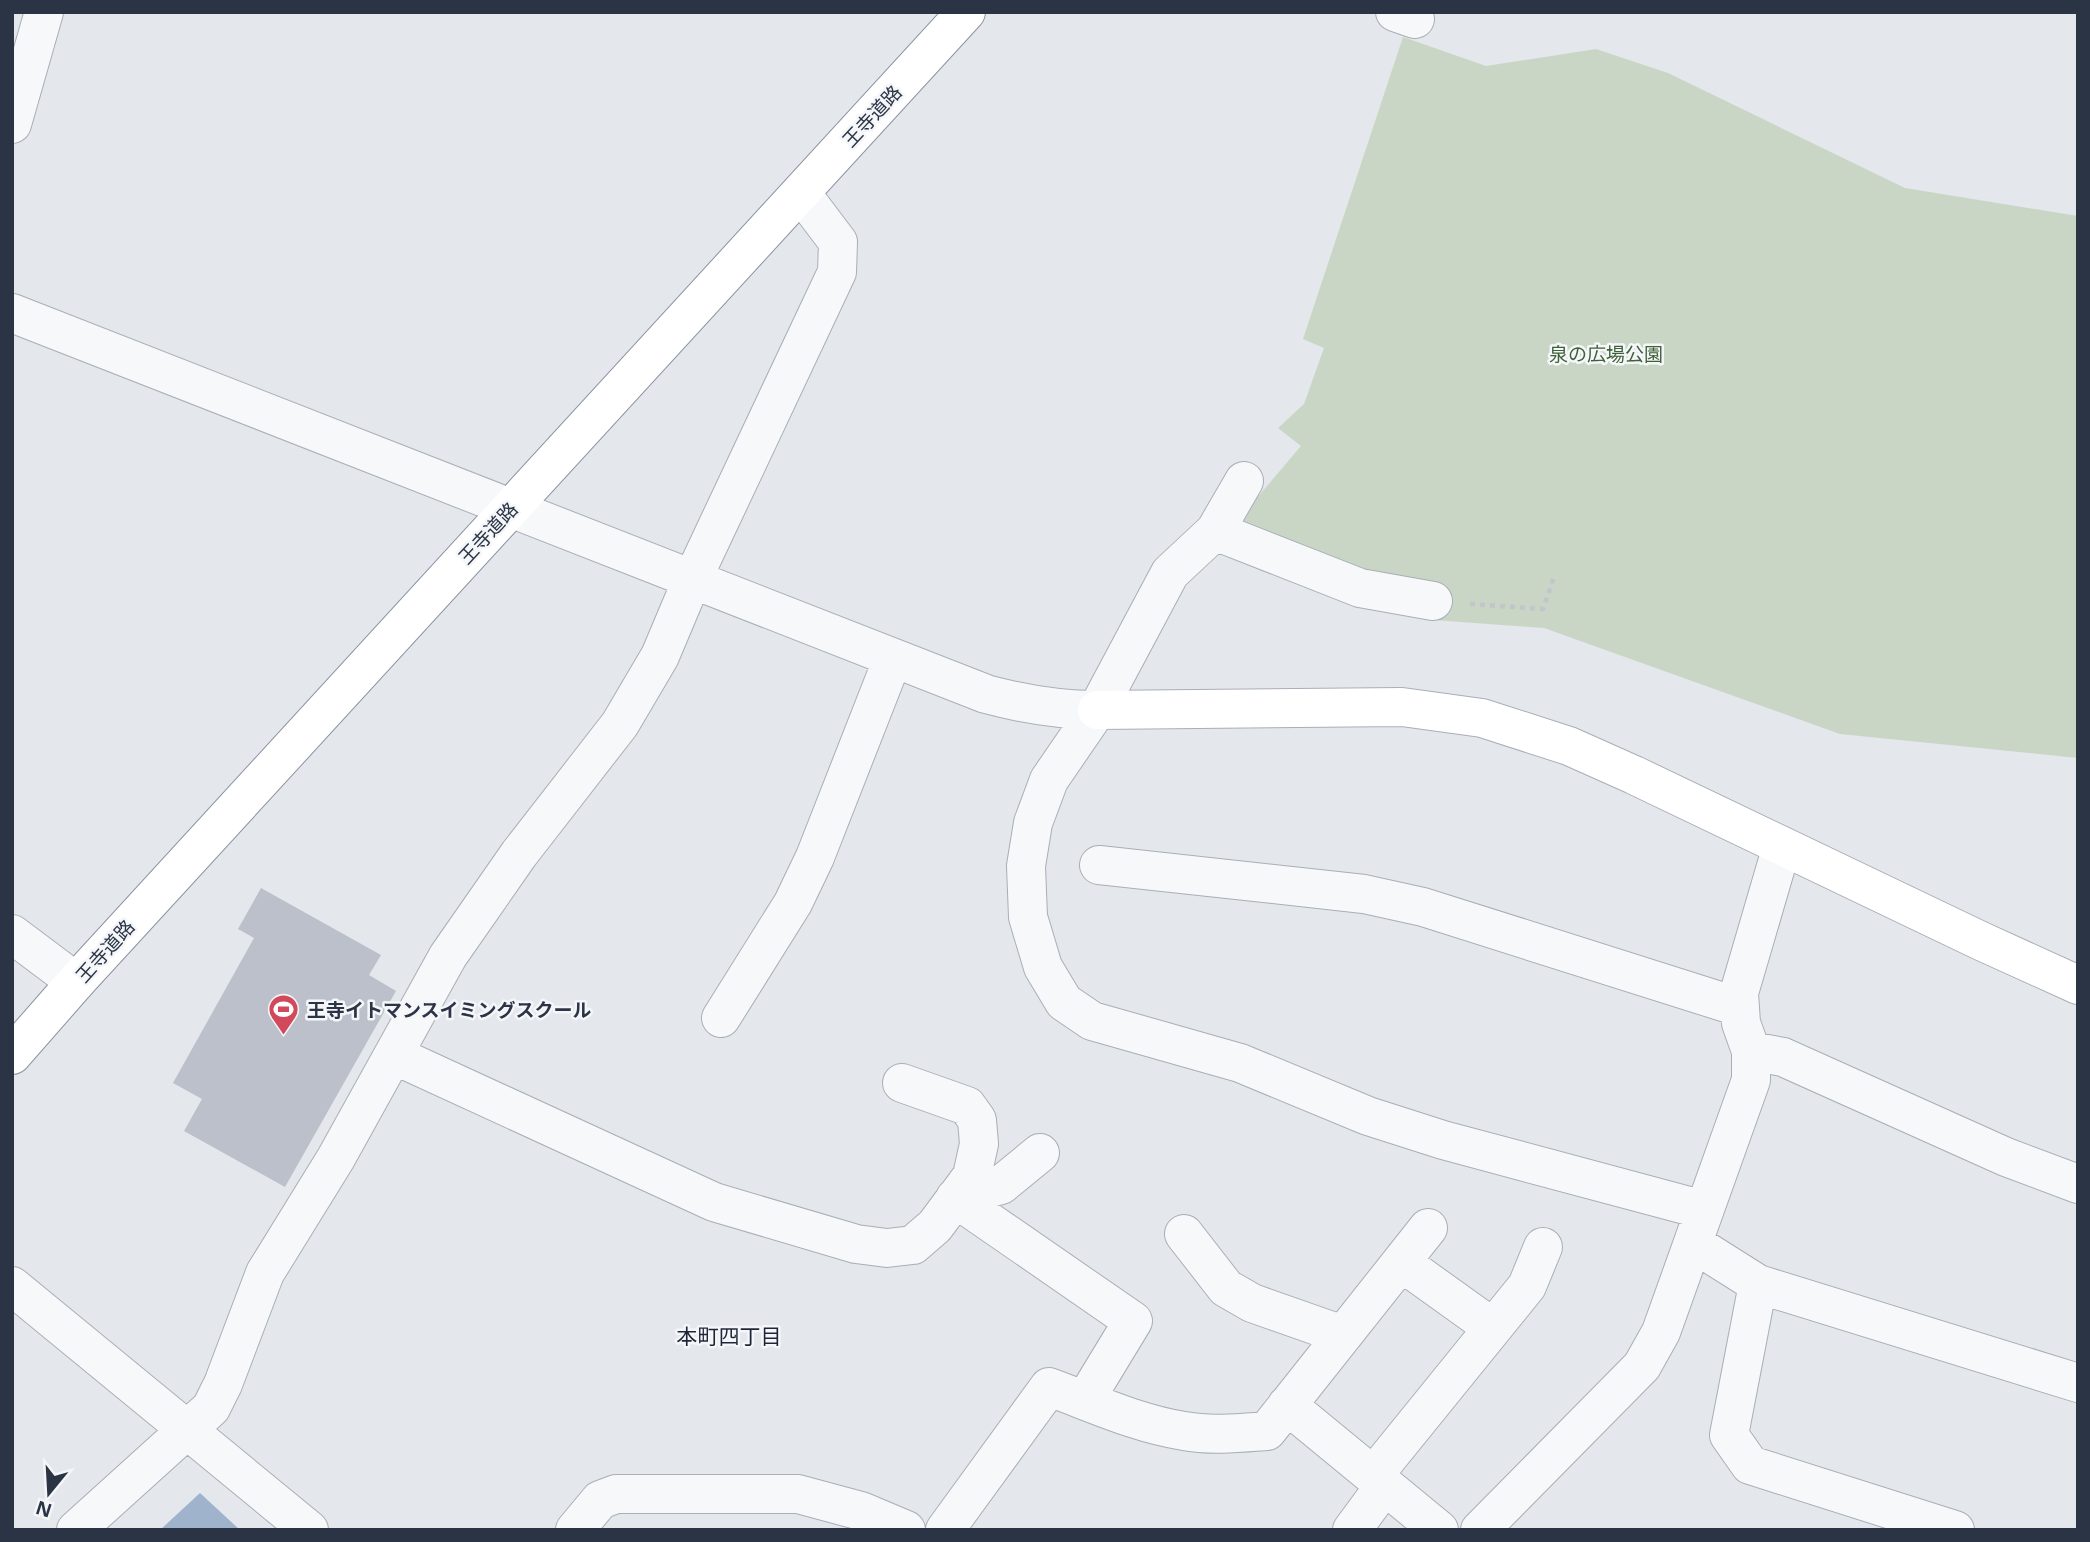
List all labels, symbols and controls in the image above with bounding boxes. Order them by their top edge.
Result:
street label: 王寺道路 [837,79,907,153]
park label: 泉の広場公園 [1549,341,1663,367]
street label: 王寺道路 [453,496,523,570]
street label: 王寺道路 [70,914,140,988]
sports icon: 王寺イトマンスイミングスクール [267,993,301,1037]
place label: 王寺イトマンスイミングスクール [307,997,592,1023]
district label: 本町四丁目 [677,1322,782,1350]
north arrow [14,1458,84,1528]
text: N [32,1494,55,1524]

